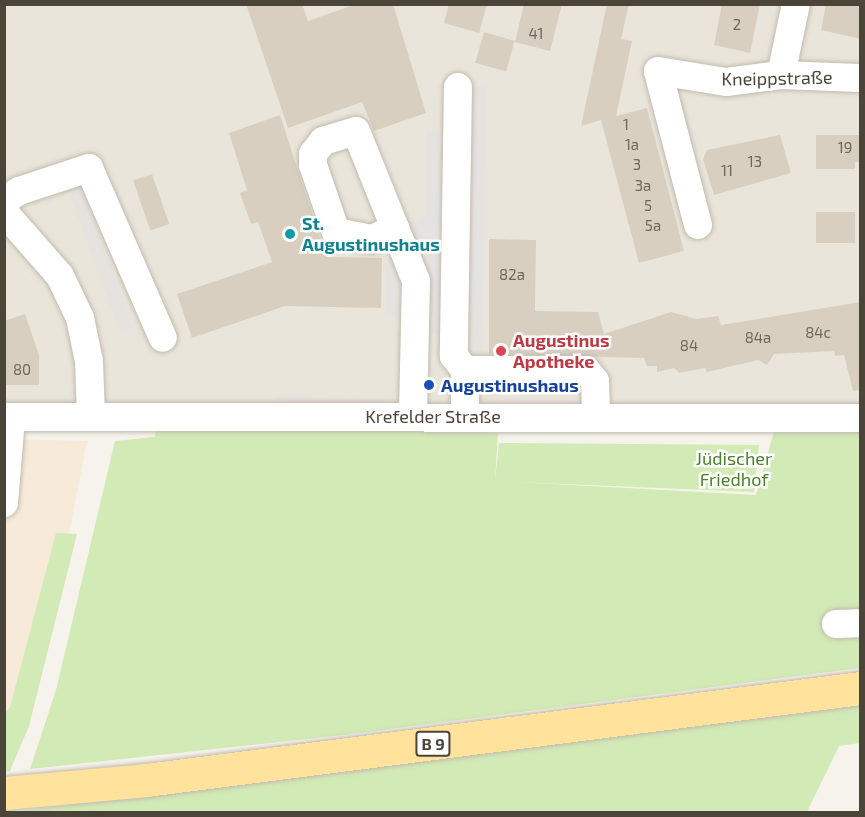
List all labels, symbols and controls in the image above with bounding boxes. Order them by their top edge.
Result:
house number: 2 [733,16,741,34]
house number: 41 [528,25,544,43]
street label: Kneippstraße [721,66,833,90]
house number: 1 [623,116,629,134]
house number: 1a [625,136,639,154]
house number: 19 [838,139,852,157]
house number: 13 [748,153,762,171]
house number: 3 [633,156,641,174]
house number: 11 [721,162,733,180]
house number: 3a [635,177,651,195]
house number: 5 [644,197,652,215]
place label: St. Augustinushaus [302,213,440,256]
house number: 5a [645,217,661,235]
marker: St. Augustinushaus [283,227,297,241]
house number: 82a [499,266,525,284]
house number: 84c [805,324,831,342]
house number: 84a [745,329,771,347]
place label: Augustinus Apotheke [513,330,610,372]
house number: 84 [680,337,698,355]
marker: Augustinus Apotheke [494,344,508,358]
house number: 80 [13,361,31,379]
place label: Augustinushaus [441,374,579,396]
marker: Augustinushaus [422,378,436,392]
street label: Krefelder Straße [365,405,501,427]
park label: Jüdischer Friedhof [696,448,772,490]
road number: B 9 [415,731,451,757]

